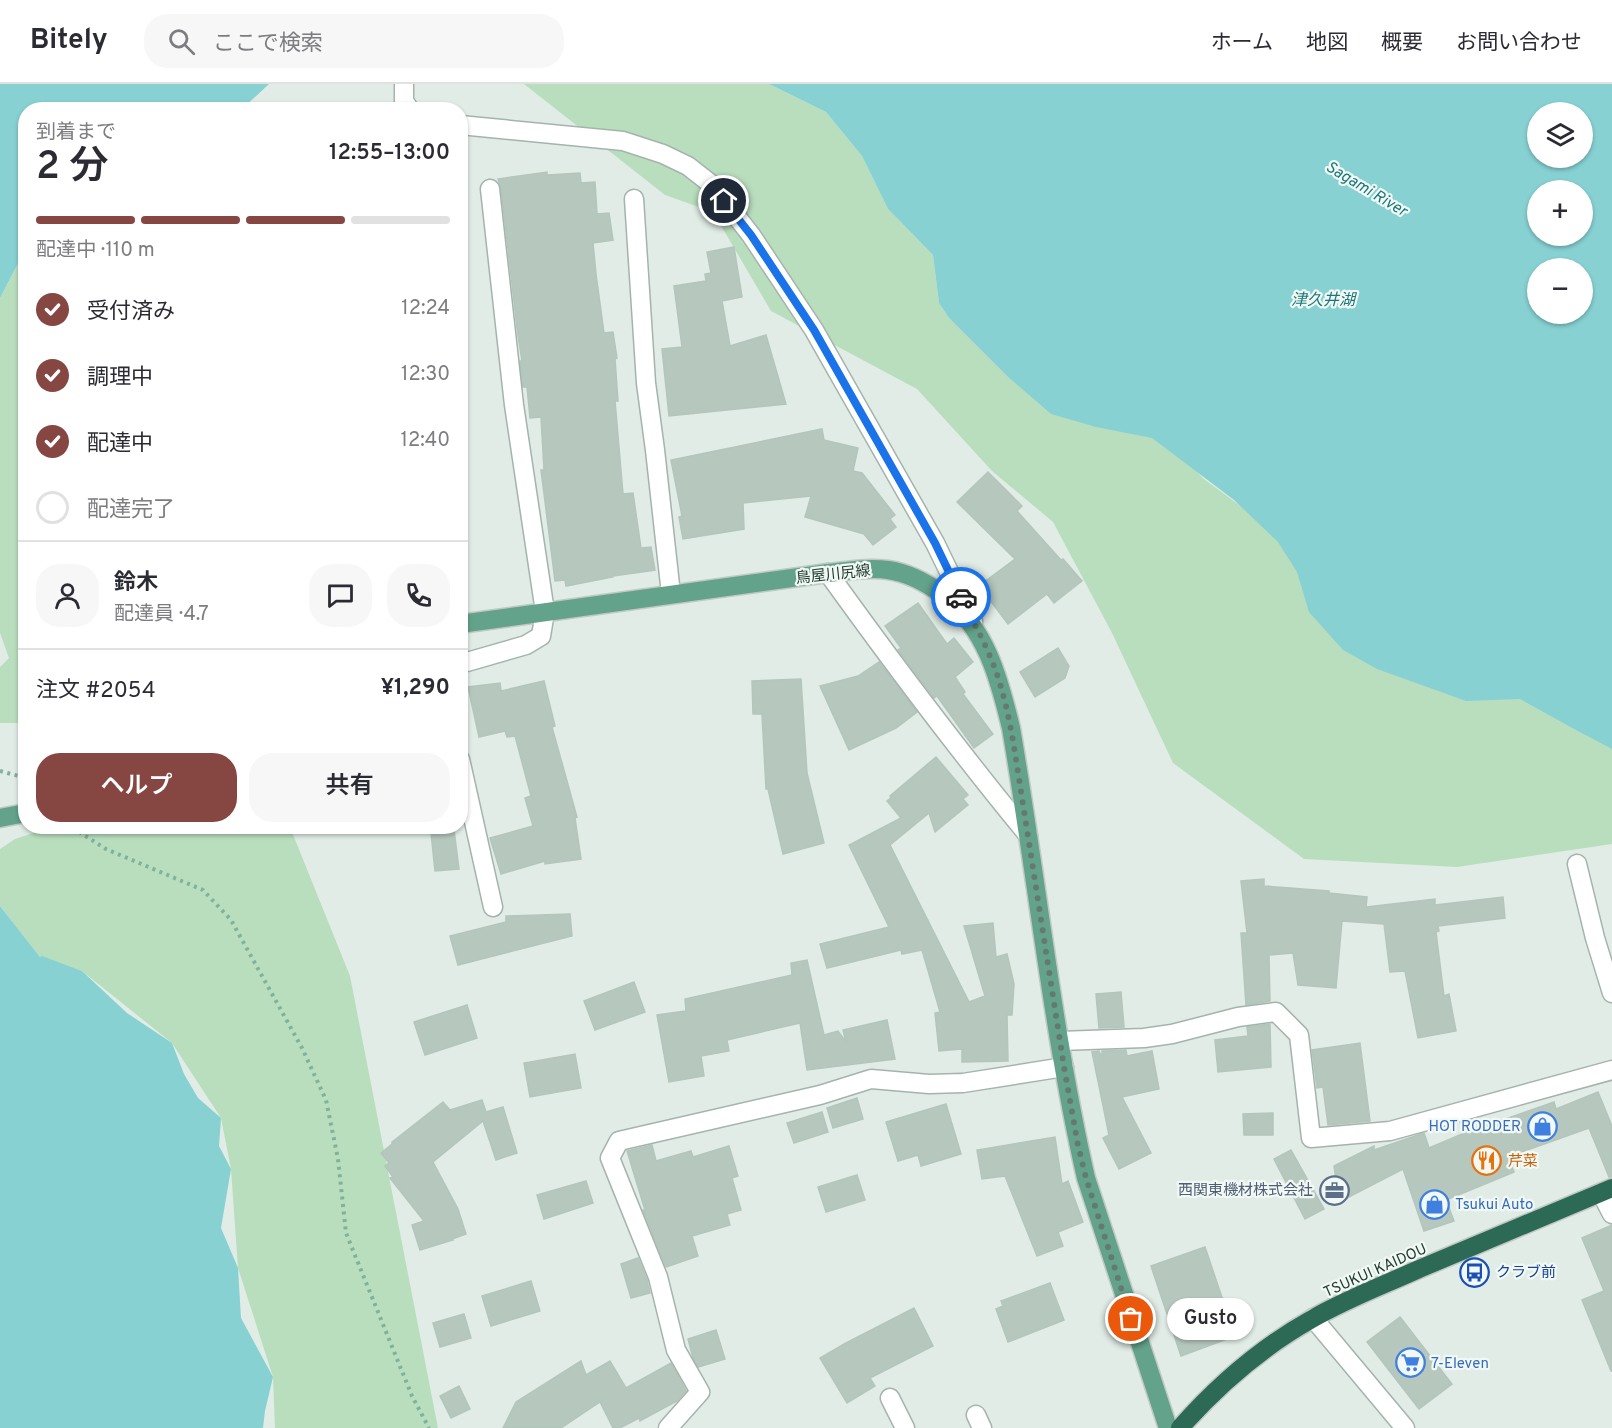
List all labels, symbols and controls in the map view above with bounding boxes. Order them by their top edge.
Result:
search box [144,14,564,68]
text: Bitely [30,23,108,59]
icon: search [165,25,198,58]
text: ホーム [1211,30,1273,57]
text: 地図 [1306,30,1348,57]
text: 概要 [1381,30,1423,57]
text: お問い合わせ [1456,30,1582,57]
text: ここで検索 [213,31,323,58]
map controls [1527,102,1593,324]
button: layers [1527,102,1593,168]
text: 到着まで [36,120,116,146]
text: 12:55–13:00 [329,140,450,167]
text: 2 分 [36,144,108,193]
water label: Sagami River [1322,158,1412,223]
pin [698,175,749,226]
button: + [1527,180,1593,246]
icon: home [707,184,740,217]
text: 配達中 · 110 m [36,238,155,264]
button: − [1527,258,1593,324]
water label: 津久井湖 [1291,291,1358,311]
icon: check [36,293,69,326]
text: 12:24 [401,296,450,322]
text: 受付済み [87,299,175,326]
icon: check [36,359,69,392]
text: 12:30 [401,362,450,388]
text: 調理中 [87,365,153,392]
icon: check [36,425,69,458]
text: 12:40 [401,428,450,454]
text: 配達中 [87,431,153,458]
text: 配達完了 [87,497,175,524]
street label: 鳥屋川尻線 [795,562,871,589]
button: person [36,564,99,627]
button: chat [309,564,372,627]
button: phone [387,564,450,627]
courier [931,567,991,627]
text: 鈴木 [114,570,158,597]
icon: car [945,581,978,614]
text: 配達員 · 4.7 [114,602,209,628]
text: ¥1,290 [381,675,450,702]
text: 注文 #2054 [36,678,156,705]
button: ヘルプ [36,753,237,822]
button: 共有 [249,753,450,822]
shop icon: HOT RODDER [1526,1110,1558,1142]
place label: HOT RODDER [1429,1118,1521,1137]
restaurant icon: 芹菜 [1471,1145,1503,1177]
place label: 芹菜 [1508,1153,1538,1172]
office icon: 西関東機材株式会社 [1318,1174,1350,1206]
place label: 西関東機材株式会社 [1178,1181,1313,1201]
shop icon: Tsukui Auto [1418,1188,1450,1220]
place label: Tsukui Auto [1455,1196,1533,1215]
street label: TSUKUI KAIDOU [1321,1240,1430,1303]
bus stop icon: クラブ前 [1459,1256,1491,1288]
place label: クラブ前 [1496,1264,1556,1283]
pin [1105,1293,1156,1344]
callout: Gusto [1167,1298,1254,1340]
icon: bag [1114,1302,1147,1335]
text: Gusto [1184,1306,1237,1332]
supermarket icon: 7-Eleven [1394,1347,1426,1379]
place label: 7-Eleven [1431,1355,1489,1374]

